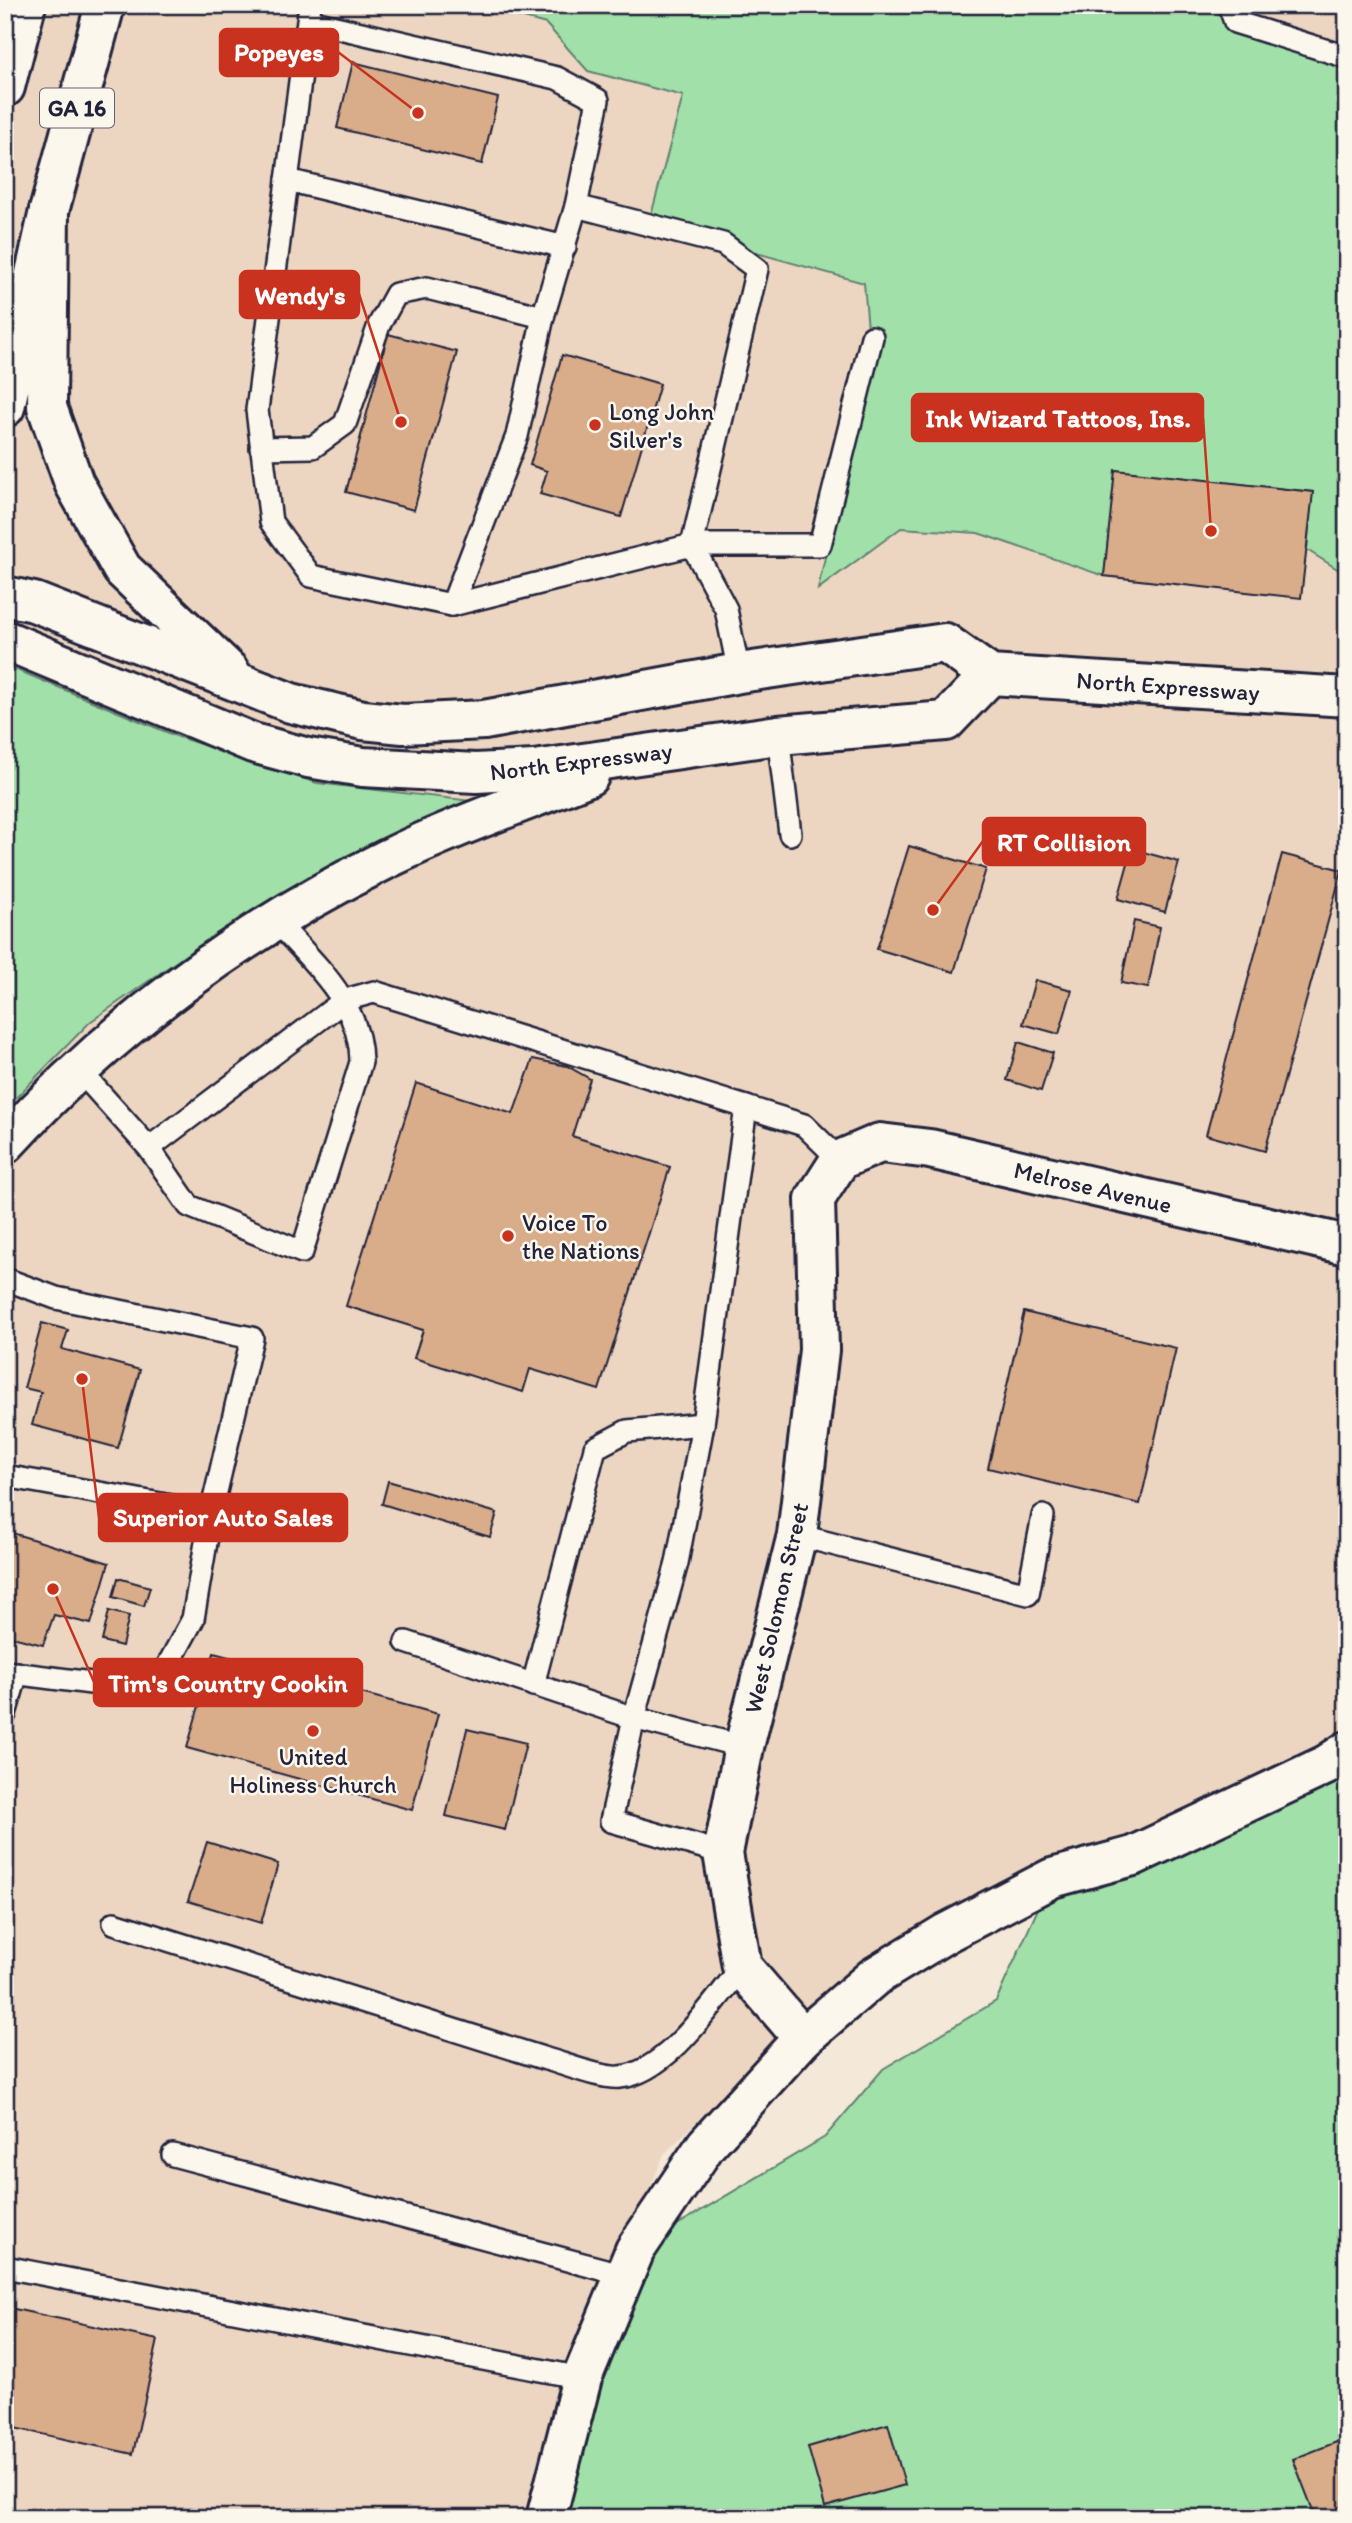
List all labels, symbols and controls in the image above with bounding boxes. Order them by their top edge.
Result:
callout: Popeyes [220,29,338,76]
text: Popeyes [234,36,324,68]
road number: GA 16 [40,88,114,128]
callout: Wendy's [240,271,359,318]
text: Wendy's [254,279,346,311]
callout: Ink Wizard Tattoos, Ins. [912,394,1203,441]
place label: Long John Silver's [609,397,715,454]
text: Ink Wizard Tattoos, Ins. [925,402,1191,434]
marker: Long John Silver's [587,417,603,433]
street label: North Expressway [1075,665,1261,707]
street label: North Expressway [488,735,674,787]
callout: RT Collision [983,818,1145,865]
text: RT Collision [997,826,1131,858]
street label: Melrose Avenue [1011,1155,1175,1219]
place label: Voice To the Nations [522,1208,640,1265]
marker: Voice To the Nations [500,1228,516,1244]
callout: Superior Auto Sales [99,1494,347,1541]
street label: West Solomon Street [738,1500,814,1716]
text: Superior Auto Sales [113,1501,333,1533]
callout: Tim's Country Cookin [94,1659,362,1706]
text: Tim's Country Cookin [107,1667,348,1699]
marker: United Holiness Church [305,1723,321,1739]
place label: United Holiness Church [229,1742,397,1799]

